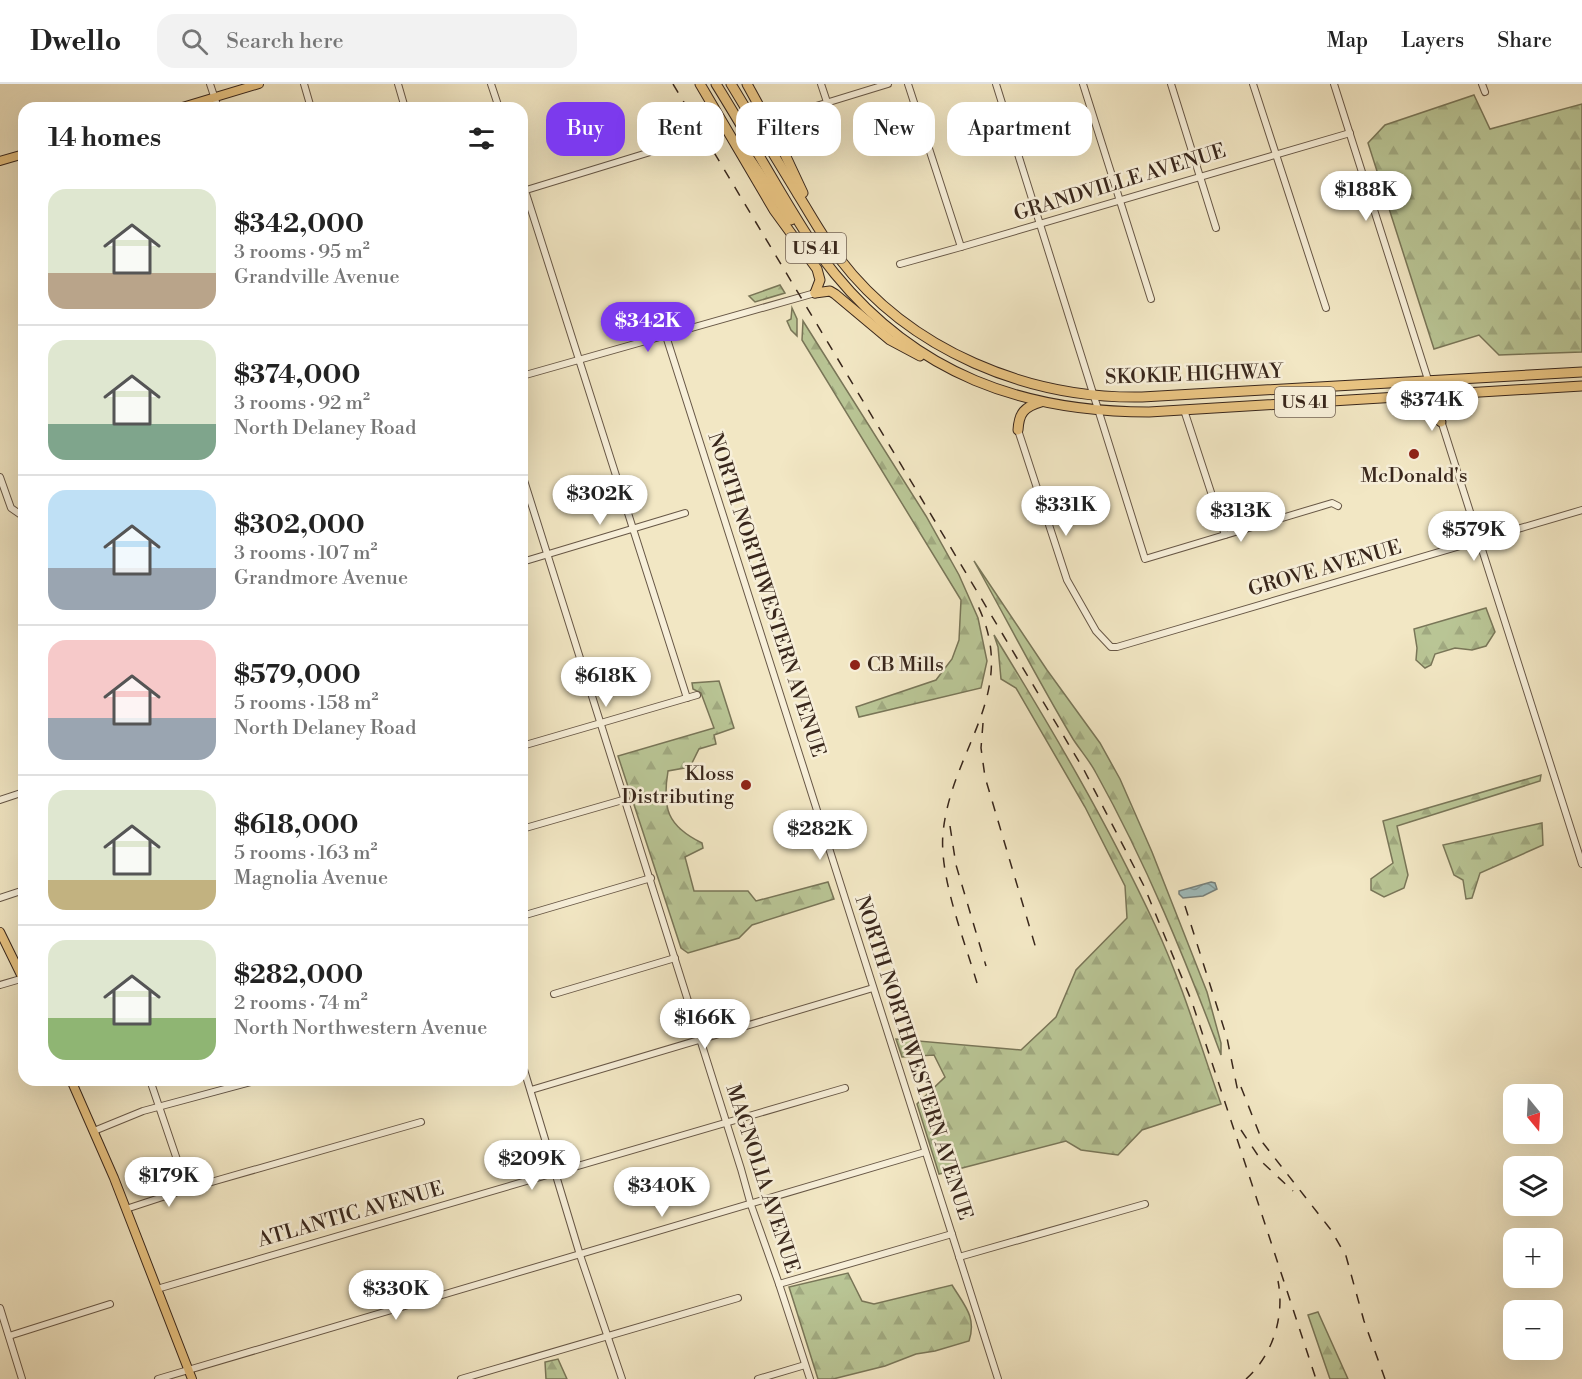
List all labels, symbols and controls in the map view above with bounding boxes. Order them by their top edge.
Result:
search box [157,14,577,68]
text: Dwello [30,24,121,59]
icon: search [178,25,211,58]
text: Search here [226,28,344,55]
text: Map [1327,28,1368,54]
text: Layers [1401,28,1464,54]
text: Share [1497,28,1552,54]
chip: Buy [546,102,625,156]
chip: Rent [637,102,724,156]
chip: Filters [736,102,841,156]
chip: New [853,102,935,156]
chip: Apartment [947,102,1092,156]
text: 14 homes [48,122,161,154]
icon: filters [465,122,498,155]
street label: GRANDVILLE AVENUE [1011,139,1229,227]
pin: $188K [1324,171,1408,222]
text: $188K [1335,178,1397,203]
text: $342,000 [234,208,364,240]
icon: home [96,213,168,285]
road number: US 41 [786,233,846,263]
text: 3 rooms · 95 m² [234,240,370,265]
text: Grandville Avenue [234,265,399,290]
pin: $342K [606,302,690,353]
text: $342K [615,309,681,334]
text: $374,000 [234,359,360,391]
street label: SKOKIE HIGHWAY [1105,359,1284,391]
icon: home [96,364,168,436]
pin: $374K [1390,381,1474,432]
road number: US 41 [1275,387,1335,417]
text: $374K [1400,388,1464,413]
text: 3 rooms · 92 m² [234,391,370,416]
text: North Delaney Road [234,416,416,441]
street label: NORTH NORTHWESTERN AVENUE [702,430,830,760]
marker: McDonald's [1407,447,1421,461]
place label: McDonald's [1360,464,1468,489]
pin: $302K [558,475,642,526]
text: $302K [567,482,633,507]
pin: $331K [1024,486,1108,537]
pin: $313K [1199,492,1283,543]
text: $331K [1035,493,1097,518]
text: $313K [1210,499,1272,524]
text: $302,000 [234,509,365,541]
pin: $579K [1432,511,1516,562]
icon: home [96,514,168,586]
text: $579K [1442,518,1506,543]
street label: GROVE AVENUE [1246,535,1404,603]
text: 3 rooms · 107 m² [234,541,378,566]
text: Grandmore Avenue [234,566,408,591]
place label: CB Mills [867,653,944,678]
pin: $618K [564,657,648,708]
marker: CB Mills [848,658,862,672]
text: $579,000 [234,659,361,691]
icon: home [96,664,168,736]
text: $618K [575,664,637,689]
text: 5 rooms · 158 m² [234,691,378,716]
text: North Delaney Road [234,716,416,741]
place label: Kloss Distributing [621,762,735,810]
marker: Kloss Distributing [739,778,753,792]
text: $618,000 [234,809,358,841]
pin: $282K [778,810,862,861]
icon: home [96,814,168,886]
text: $282K [787,817,853,842]
text: 5 rooms · 163 m² [234,841,378,866]
text: Magnolia Avenue [234,866,388,891]
street label: NORTH NORTHWESTERN AVENUE [849,893,977,1223]
text: $282,000 [234,959,363,991]
icon: home [96,964,168,1036]
text: 2 rooms · 74 m² [234,991,368,1016]
pin: $166K [663,999,747,1050]
text: $166K [674,1006,736,1031]
text: North Northwestern Avenue [234,1016,487,1041]
street label: MAGNOLIA AVENUE [720,1081,804,1277]
north arrow [1503,1084,1563,1144]
map controls [1503,1084,1563,1360]
pin: $209K [490,1140,574,1191]
text: $209K [498,1147,566,1172]
button: layers [1503,1156,1563,1216]
pin: $179K [127,1157,211,1208]
text: $179K [139,1164,199,1189]
pin: $340K [620,1167,704,1218]
text: $340K [628,1174,696,1199]
street label: ATLANTIC AVENUE [254,1176,447,1254]
button: + [1503,1228,1563,1288]
pin: $330K [354,1270,438,1321]
text: $330K [363,1277,429,1302]
button: − [1503,1300,1563,1360]

